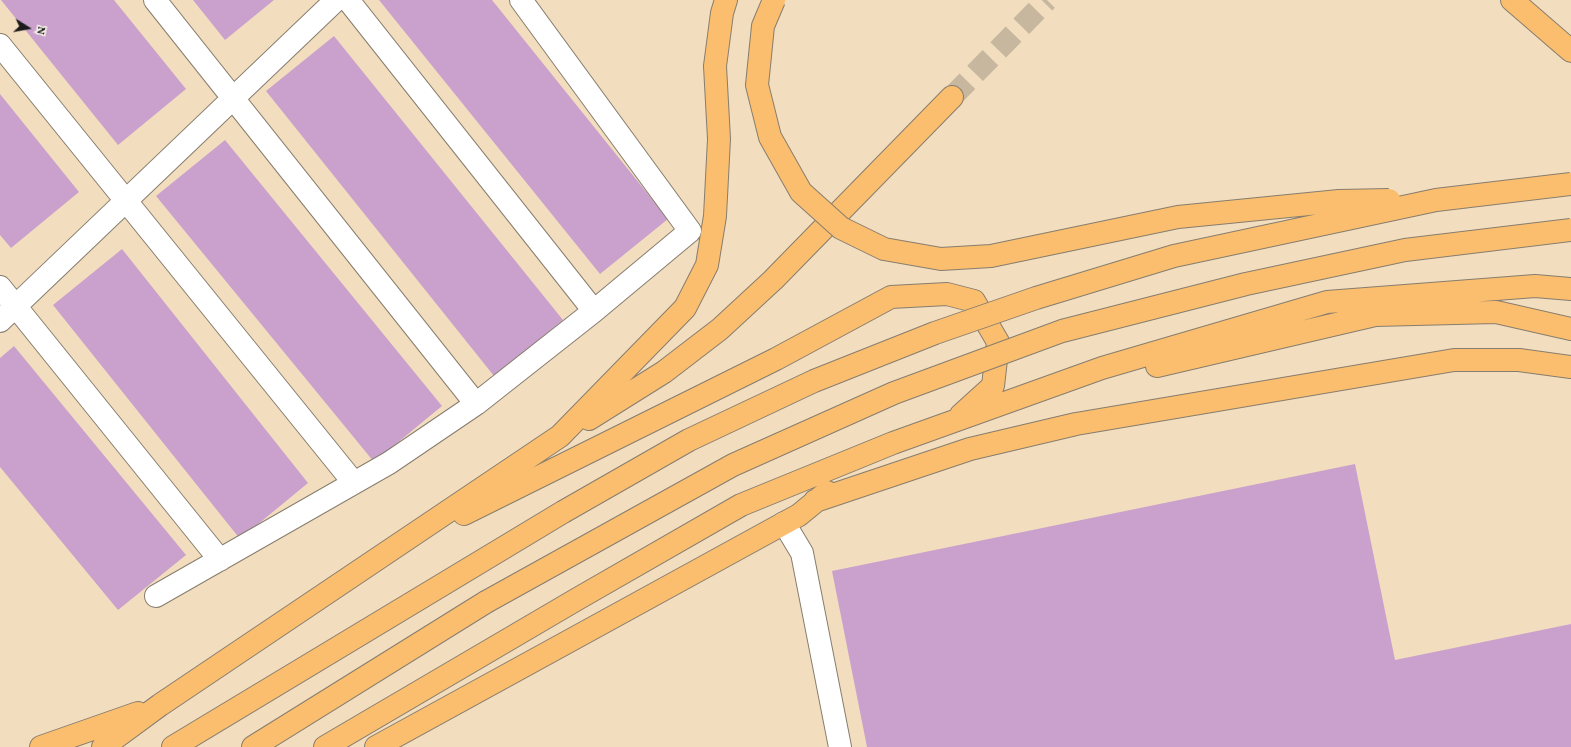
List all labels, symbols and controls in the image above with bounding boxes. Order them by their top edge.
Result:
north arrow [8,8,48,48]
text: N [32,25,48,36]

